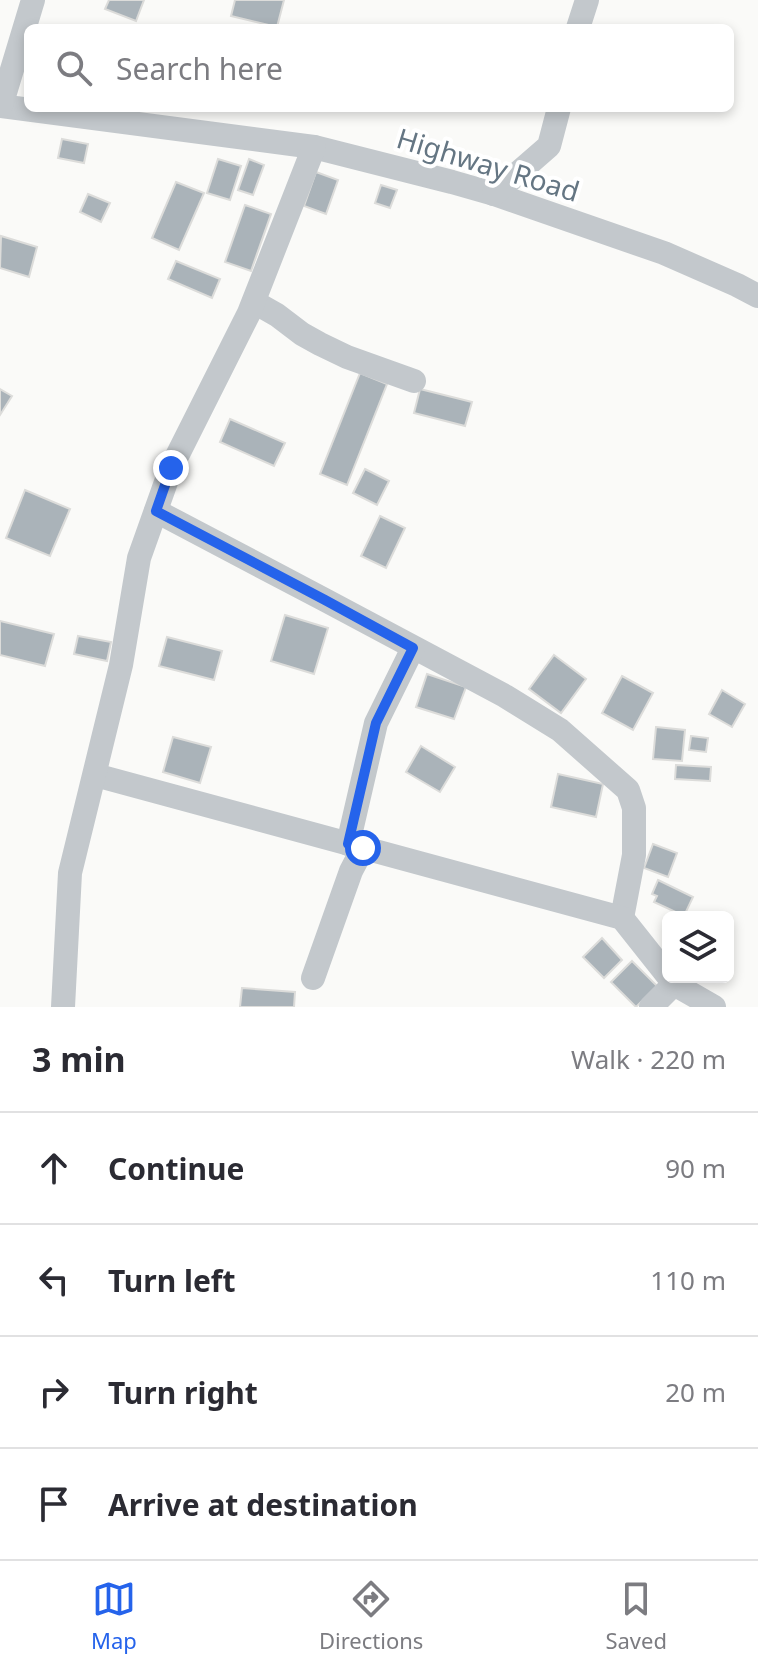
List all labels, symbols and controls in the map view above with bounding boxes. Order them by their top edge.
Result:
search box [24,24,734,112]
icon: search [52,46,96,90]
text: Search here [116,48,283,89]
street label: Highway Road [392,118,584,210]
route end [153,450,189,486]
route start [345,830,381,866]
map controls [662,911,734,983]
button: layers [662,911,734,983]
text: 3 min [32,1036,126,1082]
text: Walk · 220 m [571,1041,726,1077]
icon: ahead [32,1146,76,1190]
text: Continue [108,1148,244,1189]
text: 90 m [665,1150,726,1186]
icon: left [32,1258,76,1302]
text: Turn left [108,1260,236,1301]
text: 110 m [650,1262,726,1298]
icon: right [32,1370,76,1414]
text: Turn right [108,1372,258,1413]
text: 20 m [665,1374,726,1410]
icon: arrive [32,1482,76,1526]
text: Arrive at destination [108,1484,418,1525]
tab: Map [91,1577,137,1655]
tab: Directions [319,1577,423,1655]
tab: Saved [605,1577,667,1655]

